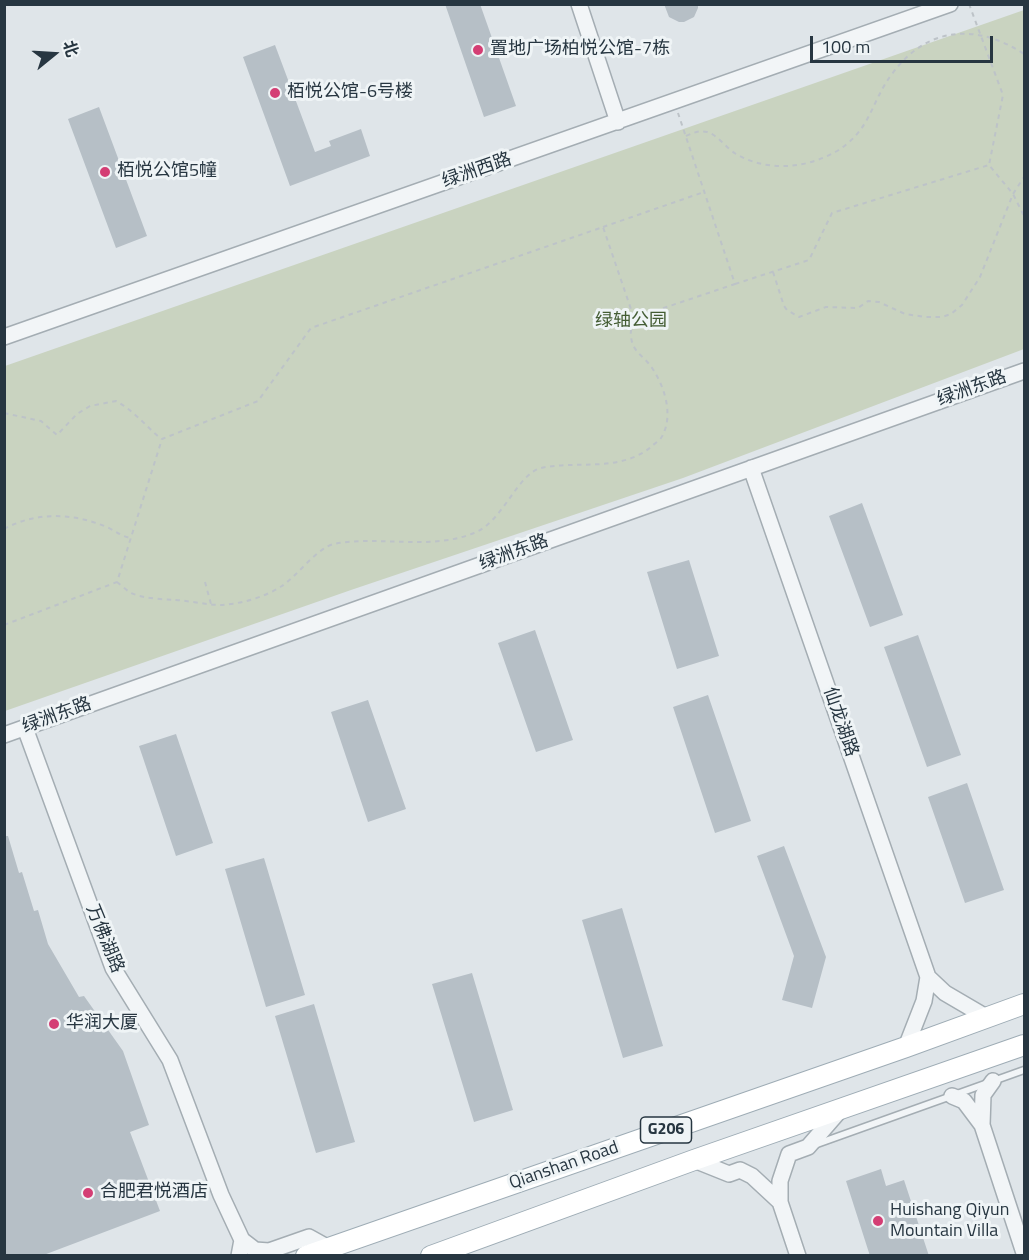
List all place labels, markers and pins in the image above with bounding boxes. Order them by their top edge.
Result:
place label: 置地广场柏悦公馆-7栋 [490,39,670,61]
marker: 置地广场柏悦公馆-7栋 [471,43,485,57]
place label: 栢悦公馆-6号楼 [287,82,413,104]
marker: 栢悦公馆-6号楼 [268,86,282,100]
place label: 栢悦公馆5幢 [117,161,217,183]
marker: 栢悦公馆5幢 [98,165,112,179]
place label: 华润大厦 [66,1013,138,1035]
marker: 华润大厦 [47,1017,61,1031]
place label: 合肥君悦酒店 [100,1182,208,1204]
marker: 合肥君悦酒店 [81,1186,95,1200]
place label: Huishang Qiyun Mountain Villa [890,1200,1009,1242]
marker: Huishang Qiyun Mountain Villa [871,1214,885,1228]

